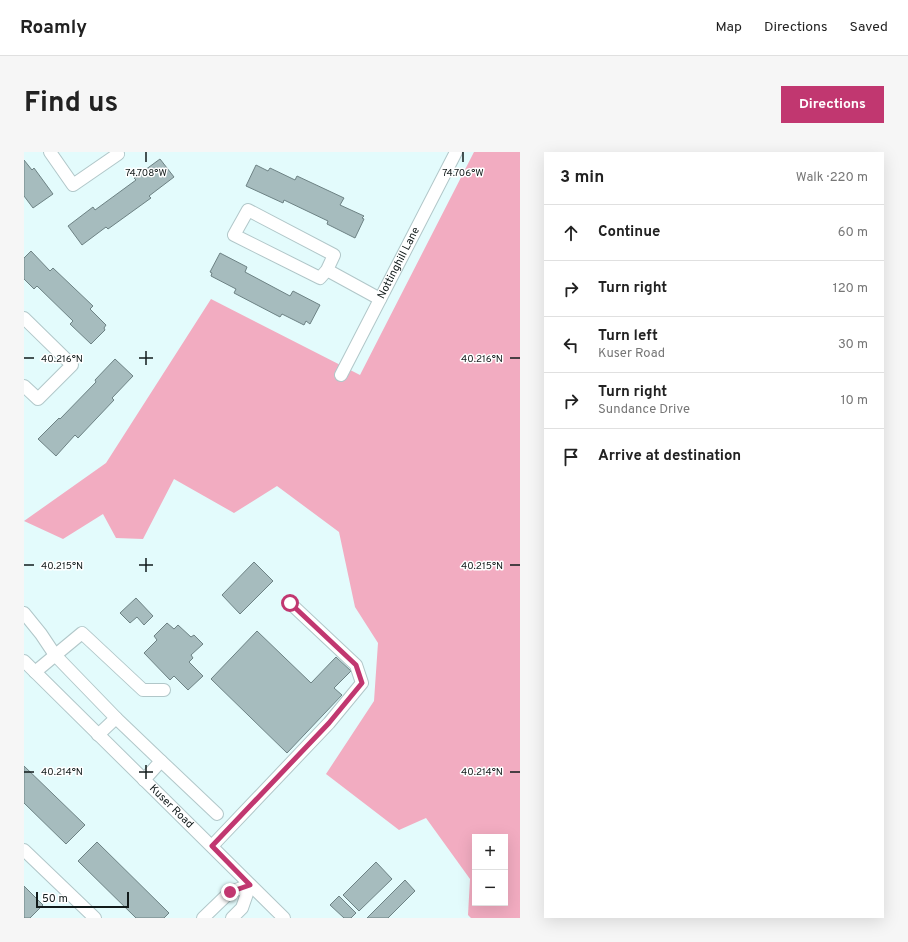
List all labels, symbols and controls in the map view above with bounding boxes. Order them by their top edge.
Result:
text: Roamly [20,16,87,40]
text: Map [716,19,742,36]
text: Directions [764,19,828,36]
text: Saved [850,19,888,36]
text: Find us [24,86,118,122]
button: Directions [781,86,884,123]
text: 74.708°W [125,167,167,180]
text: 74.706°W [442,167,484,180]
text: 3 min [560,167,604,189]
text: Walk · 220 m [796,170,868,186]
icon: ahead [560,222,582,244]
text: Continue [598,223,660,242]
street label: Nottinghill Lane [374,225,423,301]
text: 60 m [838,225,868,241]
icon: right [560,278,582,300]
text: Turn right [598,279,667,298]
text: 120 m [833,281,868,297]
text: Turn left [598,327,658,346]
icon: left [560,334,582,356]
text: 30 m [838,337,868,353]
text: Kuser Road [598,346,665,362]
text: 40.216°N [41,353,83,366]
text: 40.216°N [461,353,503,366]
text: Turn right [598,383,667,402]
icon: right [560,390,582,412]
text: 10 m [841,393,868,409]
text: Sundance Drive [598,402,690,418]
icon: arrive [560,446,582,468]
text: Arrive at destination [598,447,741,466]
text: 40.215°N [41,560,83,573]
text: 40.215°N [461,560,503,573]
route start [281,594,299,612]
text: 40.214°N [41,766,83,779]
text: 40.214°N [461,766,503,779]
street label: Kuser Road [146,782,196,831]
map controls [472,834,508,906]
button: + [472,834,508,870]
button: − [472,870,508,906]
route end [221,883,239,901]
scale bar [36,890,129,909]
text: 50 m [42,892,68,906]

